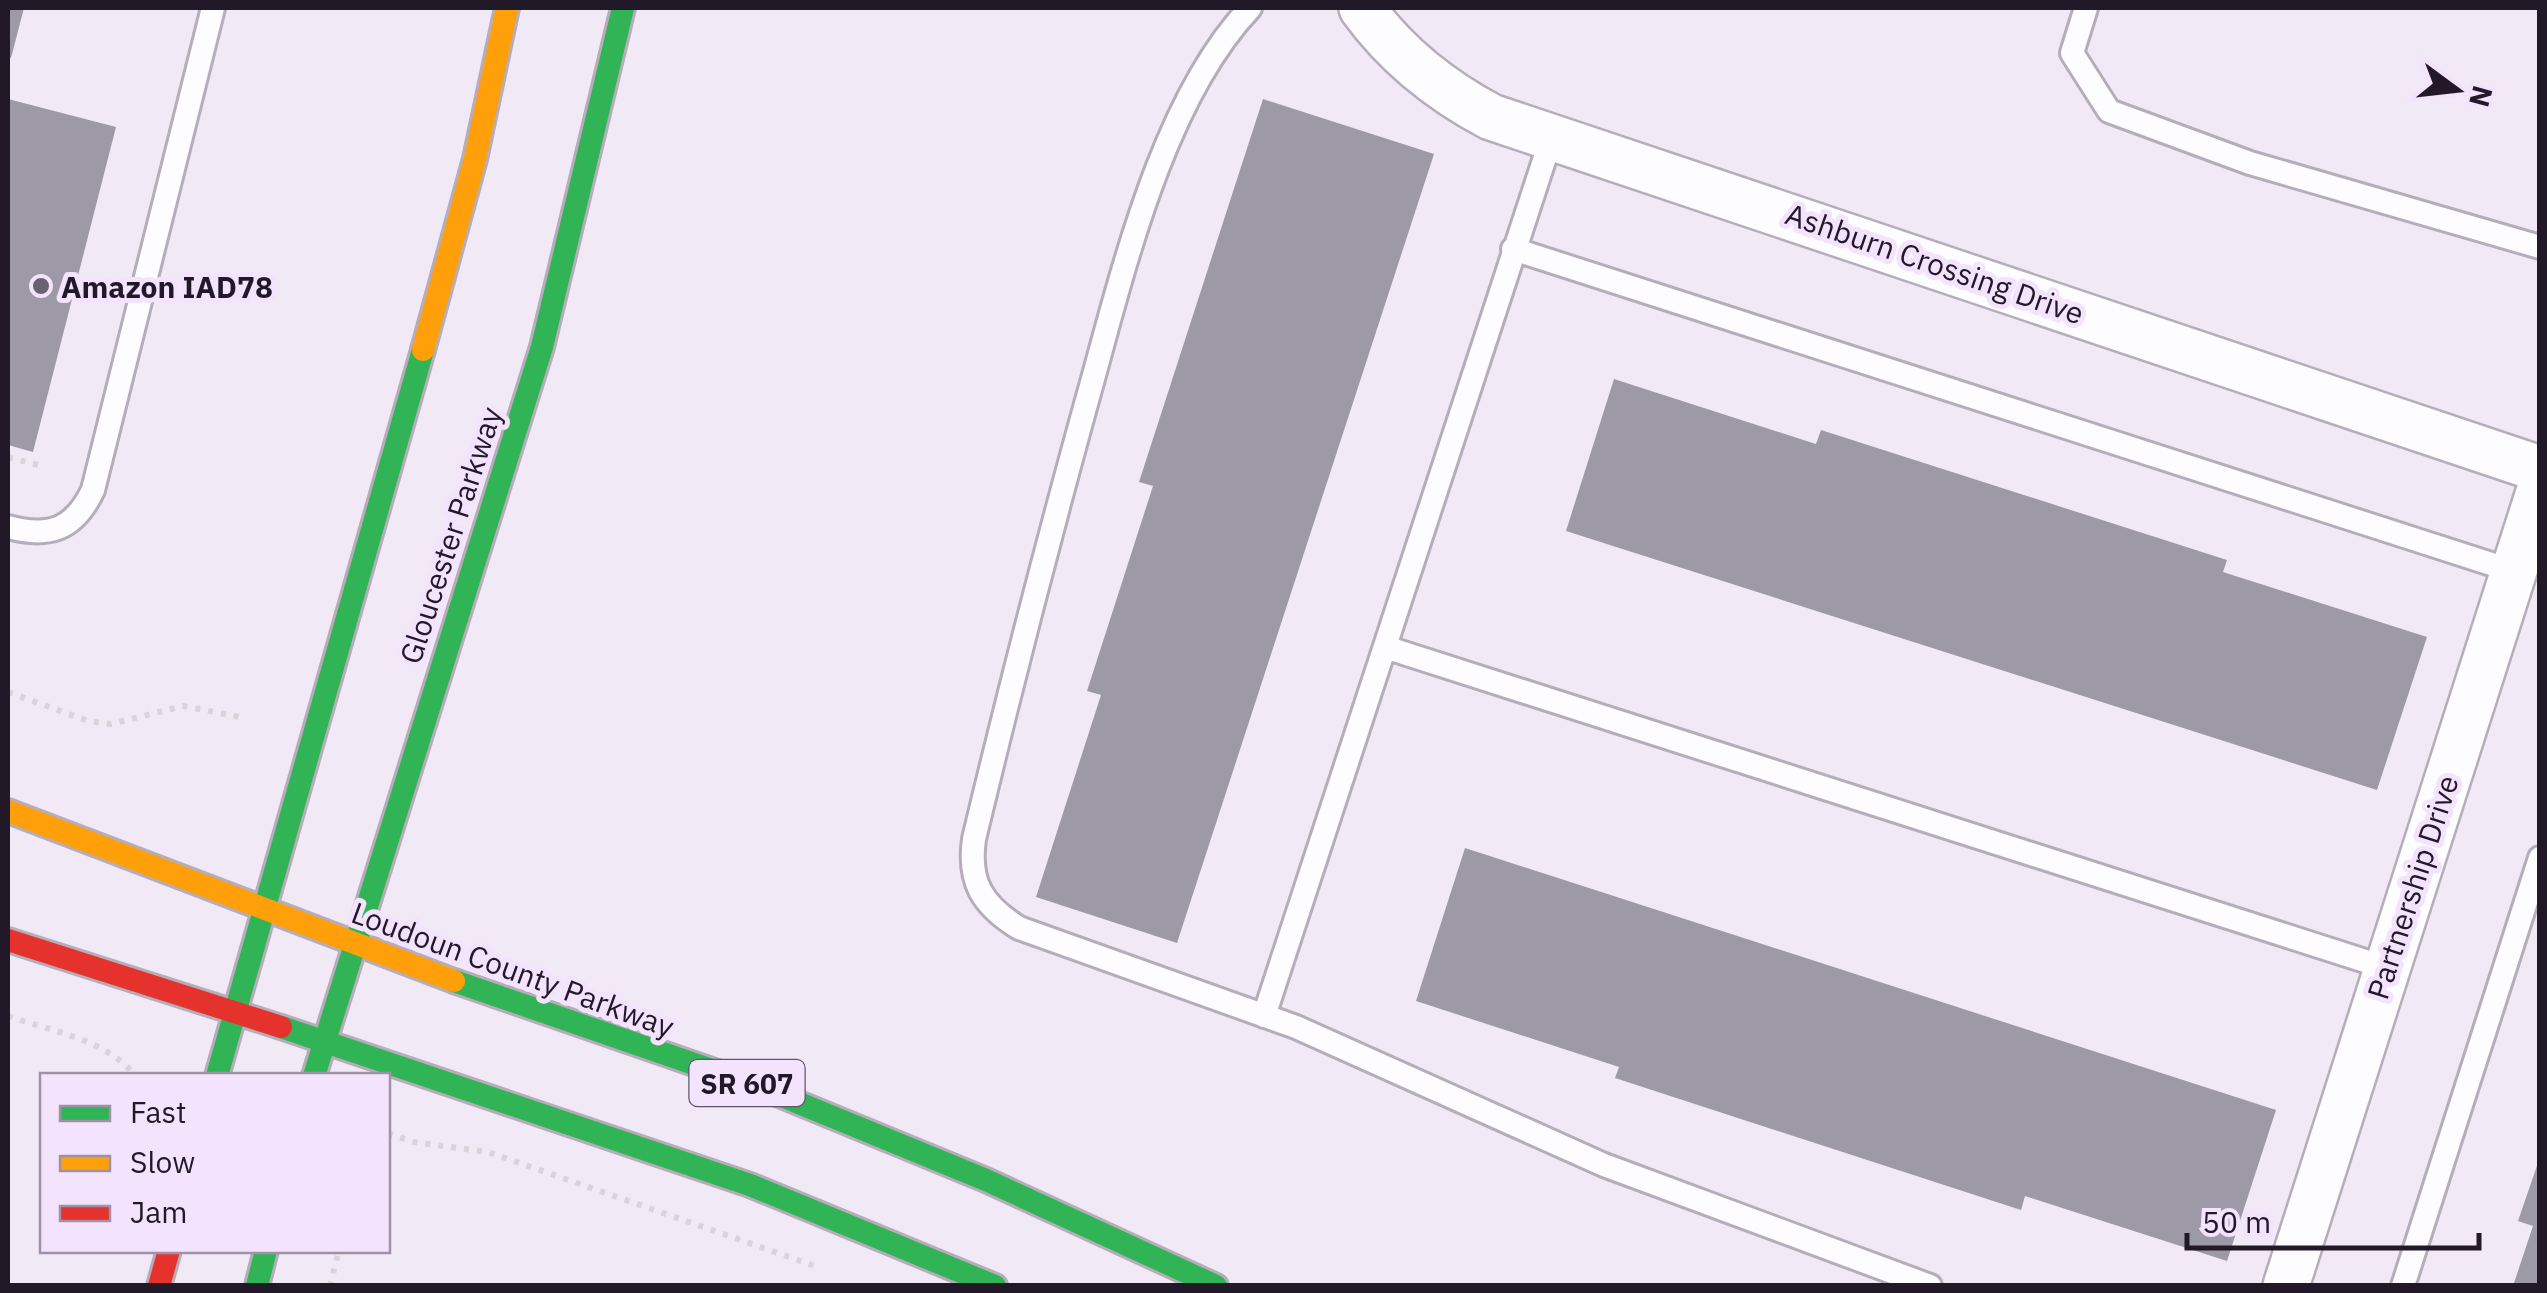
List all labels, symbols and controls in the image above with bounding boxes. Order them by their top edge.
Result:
north arrow [2407,40,2507,140]
text: N [2461,82,2502,111]
street label: Ashburn Crossing Drive [1781,194,2089,332]
place label: Amazon IAD78 [61,267,273,306]
marker: Amazon IAD78 [30,275,52,297]
street label: Gloucester Parkway [390,402,510,668]
street label: Partnership Drive [2357,770,2467,1004]
street label: Loudoun County Parkway [346,892,680,1046]
road number: SR 607 [690,1060,804,1106]
legend [40,1073,390,1253]
text: Fast [130,1092,187,1131]
text: Slow [130,1142,195,1181]
scale bar [2187,1188,2480,1250]
text: Jam [130,1192,188,1231]
text: 50 m [2202,1202,2271,1241]

